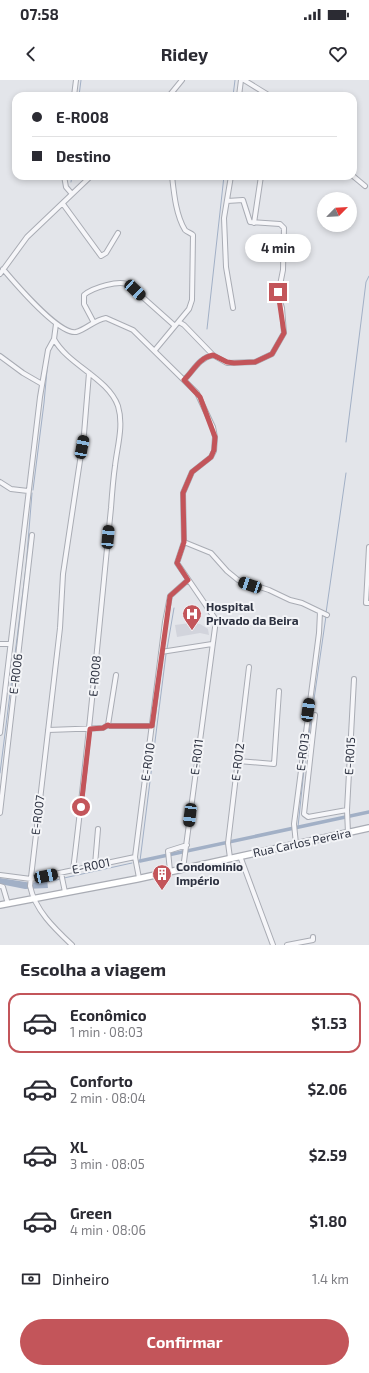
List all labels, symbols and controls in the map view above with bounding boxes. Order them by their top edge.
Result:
text: 07:58 [20,5,59,23]
icon: back [20,43,42,65]
text: Ridey [161,43,208,65]
icon: heart [327,43,349,65]
text: E-R008 [56,108,109,126]
text: Destino [56,147,111,165]
north arrow [317,192,357,232]
map controls [317,192,357,232]
callout: 4 min [245,234,311,262]
text: 4 min [261,240,295,256]
car [122,277,148,303]
route end [269,283,287,301]
car [74,434,90,460]
car [101,525,115,549]
car [237,575,263,595]
place label: Hospital Privado da Beira [206,599,299,627]
hospital icon: Hospital Privado da Beira [181,603,203,631]
street label: E-R006 [6,653,24,695]
street label: E-R008 [85,655,103,697]
car [300,697,316,723]
street label: E-R013 [293,732,311,772]
street label: E-R015 [341,737,357,775]
street label: E-R011 [187,738,205,776]
street label: E-R010 [137,742,157,782]
street label: E-R012 [228,742,246,782]
street label: E-R007 [28,794,46,836]
route start [72,798,90,816]
car [183,802,197,828]
street label: Rua Carlos Pereira [252,825,352,859]
street label: E-R001 [70,854,111,876]
place label: Condominio Império [176,859,243,887]
building icon: Condominio Império [151,863,173,891]
car [33,868,59,884]
text: Escolha a viagem [20,958,166,980]
icon: car [22,1005,58,1041]
text: Econômico [70,1006,147,1024]
text: $1.53 [311,1014,347,1032]
text: 1 min · 08:03 [70,1024,143,1040]
icon: car [22,1071,58,1107]
text: Conforto [70,1072,133,1090]
text: $2.06 [308,1080,347,1098]
text: 2 min · 08:04 [70,1090,146,1106]
icon: car [22,1137,58,1173]
text: XL [70,1138,88,1156]
text: $2.59 [309,1146,347,1164]
text: 3 min · 08:05 [70,1156,145,1172]
icon: car [22,1203,58,1239]
text: Green [70,1204,112,1222]
text: $1.80 [309,1212,347,1230]
text: 4 min · 08:06 [70,1222,146,1238]
icon: cash [20,1268,42,1290]
text: Dinheiro [52,1270,109,1288]
text: 1.4 km [312,1271,349,1287]
button: Confirmar [20,1319,349,1365]

